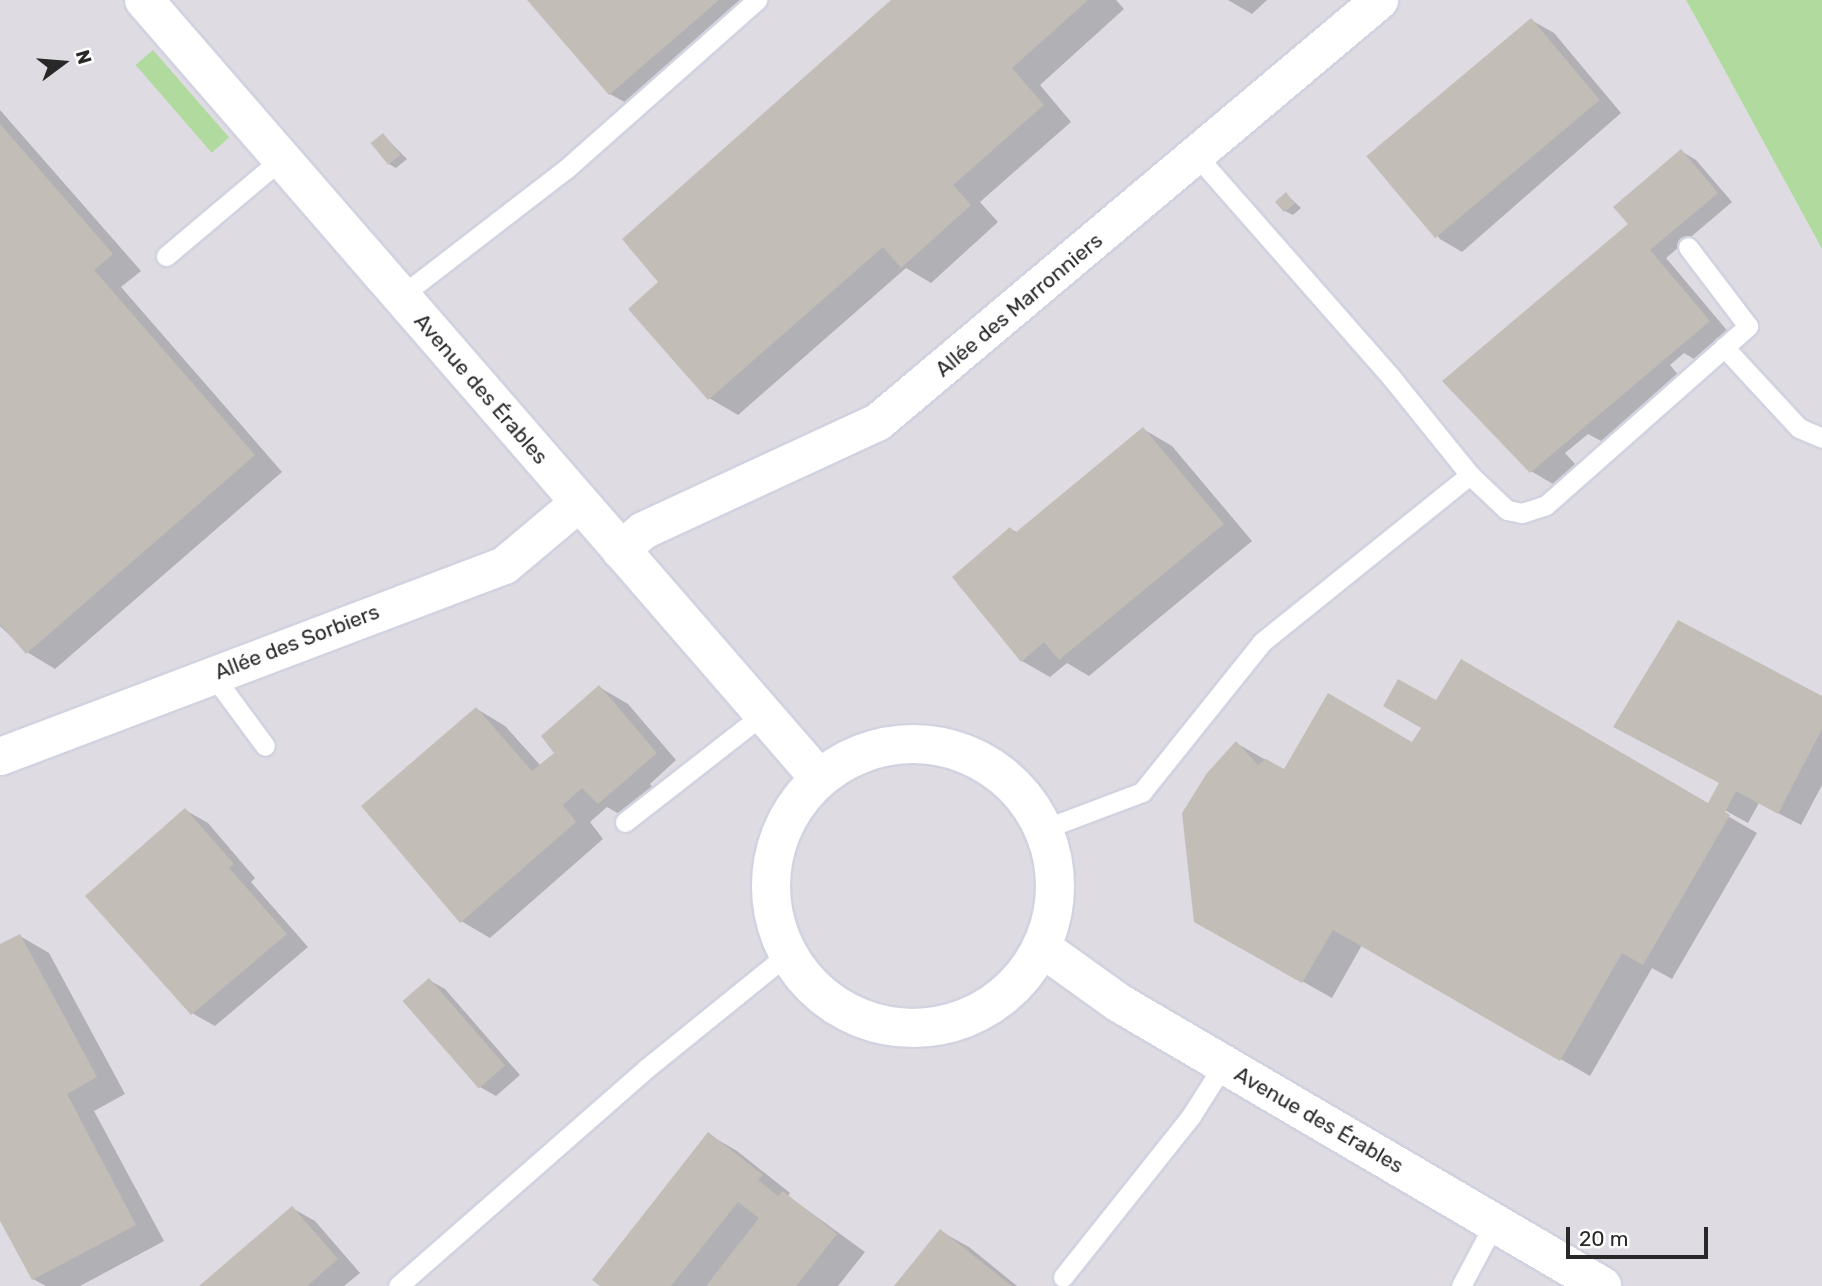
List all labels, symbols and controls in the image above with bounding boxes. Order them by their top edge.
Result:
north arrow [28,28,98,98]
text: N [71,47,97,67]
street label: Allée des Marronniers [930,228,1108,382]
street label: Avenue des Érables [409,309,553,469]
street label: Allée des Sorbiers [211,599,383,685]
street label: Avenue des Érables [1230,1061,1408,1179]
scale bar [1570,1212,1712,1256]
text: 20 m [1579,1226,1628,1251]

